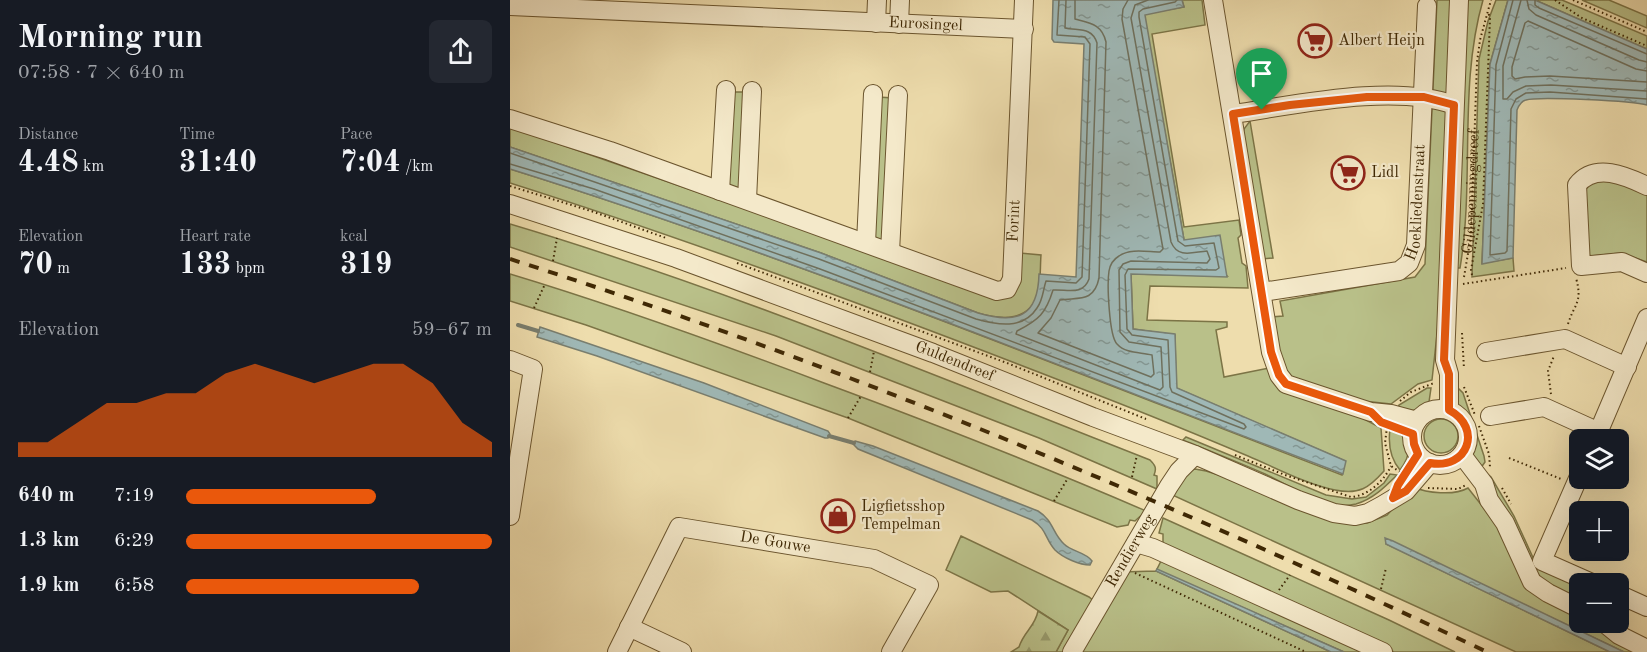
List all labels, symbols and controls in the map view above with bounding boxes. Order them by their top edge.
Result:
street label: Eurosingel [888,15,963,34]
button: share [429,20,492,83]
text: Morning run [18,22,203,55]
supermarket icon: Albert Heijn [1297,23,1333,59]
place label: Albert Heijn [1338,33,1425,49]
pin [1236,48,1287,110]
icon: arrive [1245,57,1278,90]
text: 07:58 · 7 × 640 m [18,63,185,83]
text: Distance [18,127,78,143]
text: Time [179,127,215,143]
text: Pace [340,127,372,143]
street label: Gildepenningdreef [1460,128,1483,255]
street label: Hoekliedenstraat [1403,143,1429,263]
text: 4.48 [18,148,79,178]
text: 31:40 [179,148,257,178]
text: 7:04 [340,148,401,178]
supermarket icon: Lidl [1330,155,1366,191]
text: km [79,159,104,175]
text: /km [401,159,433,175]
place label: Lidl [1371,165,1399,181]
street label: Forint [1006,199,1023,243]
text: Elevation [18,229,83,245]
text: Heart rate [179,229,251,245]
text: kcal [340,229,368,245]
text: 70 [18,250,53,280]
text: 133 [179,250,231,280]
text: 319 [340,250,392,280]
text: m [53,261,70,277]
text: bpm [231,261,265,277]
text: Elevation [18,320,99,340]
text: 59–67 m [412,320,492,340]
street label: Guldendreef [913,339,997,385]
map controls [1569,429,1629,633]
button: layers [1569,429,1629,489]
text: 640 m [18,486,74,506]
text: 7:19 [114,486,154,506]
shop icon: Ligfietsshop Tempelman [820,498,856,534]
place label: Ligfietsshop Tempelman [861,499,945,533]
button: + [1569,501,1629,561]
street label: Rendierweg [1103,511,1159,590]
street label: De Gouwe [739,529,812,556]
text: 1.3 km [18,531,80,551]
text: 6:29 [114,531,154,551]
button: − [1569,573,1629,633]
text: 1.9 km [18,576,80,596]
text: 6:58 [114,576,154,596]

